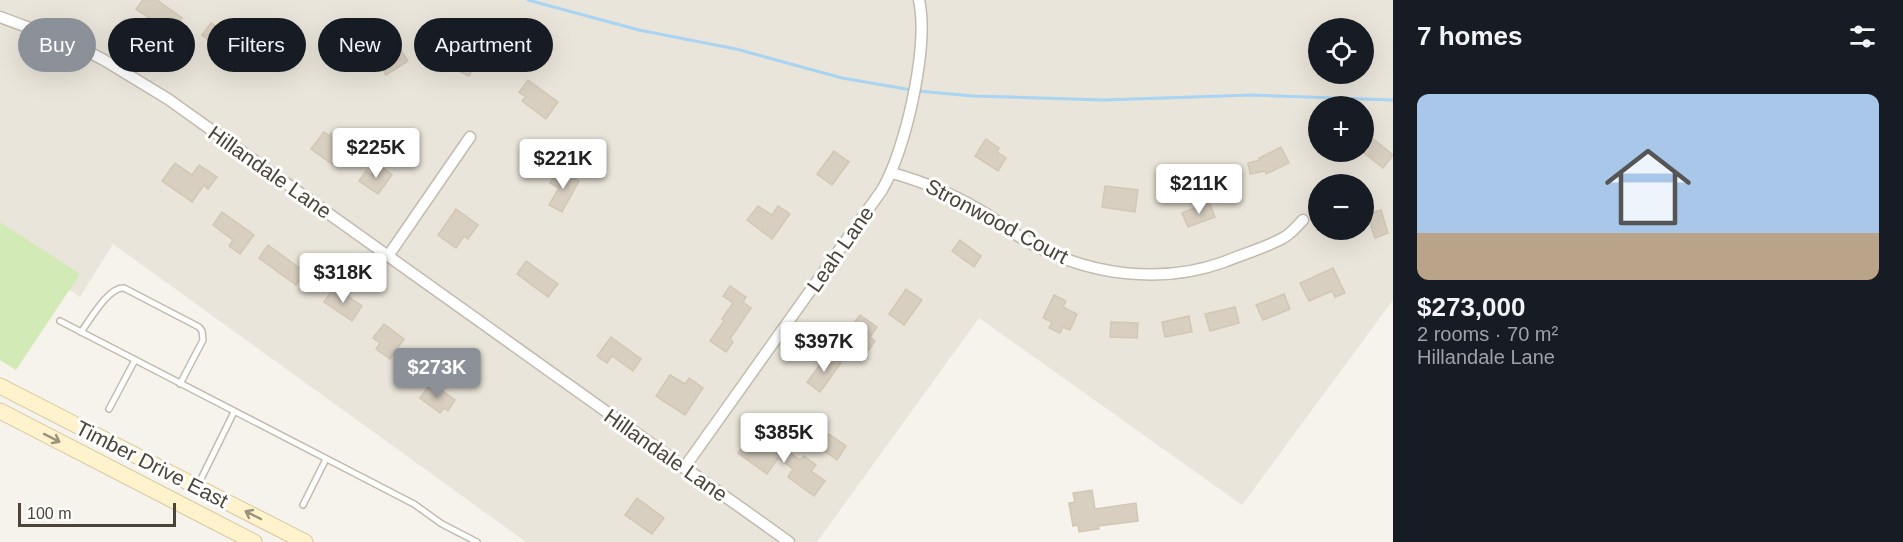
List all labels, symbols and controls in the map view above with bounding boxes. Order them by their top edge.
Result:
chip: Buy [18,18,96,72]
chip: Rent [108,18,195,72]
chip: Filters [207,18,306,72]
chip: New [318,18,402,72]
chip: Apartment [414,18,553,72]
map controls [1308,18,1374,240]
button: locate [1308,18,1374,84]
icon: filters [1846,20,1879,53]
text: 7 homes [1417,21,1523,51]
button: + [1308,96,1374,162]
street label: Hillandale Lane [204,121,336,223]
pin: $225K [334,128,418,179]
icon: home [1594,133,1702,241]
text: $225K [347,136,405,158]
pin: $221K [521,139,605,190]
text: $221K [534,147,592,169]
pin: $211K [1157,164,1241,215]
text: $211K [1170,172,1228,194]
street label: Stronwood Court [922,174,1072,268]
button: − [1308,174,1374,240]
street label: Leah Lane [802,202,878,296]
pin: $318K [301,253,385,304]
text: $318K [314,261,372,283]
text: $273,000 [1417,292,1525,322]
pin: $397K [782,322,866,373]
text: 2 rooms · 70 m² [1417,323,1558,345]
text: $397K [795,330,853,352]
text: Hillandale Lane [1417,346,1555,368]
pin: $273K [395,348,479,399]
text: $273K [408,356,466,378]
street label: Hillandale Lane [600,404,732,506]
pin: $385K [742,413,826,464]
street label: Timber Drive East [72,416,232,512]
text: $385K [755,421,813,443]
one-way arrow [43,432,60,444]
scale bar [18,500,176,528]
text: 100 m [27,505,71,522]
one-way arrow [244,509,262,520]

